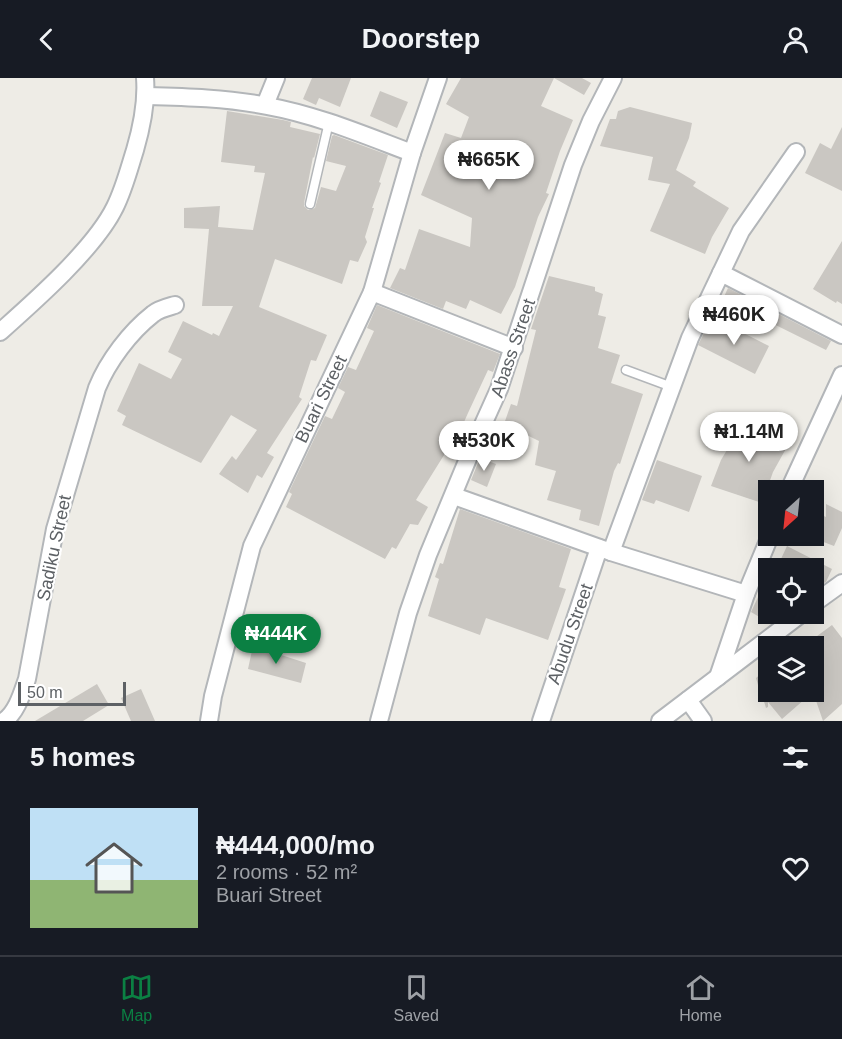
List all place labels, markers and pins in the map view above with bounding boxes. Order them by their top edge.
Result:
pin: ₦665K [447,140,531,191]
pin: ₦460K [692,295,776,346]
pin: ₦1.14M [700,412,798,463]
pin: ₦530K [442,421,526,472]
pin: ₦444K [234,614,318,665]

